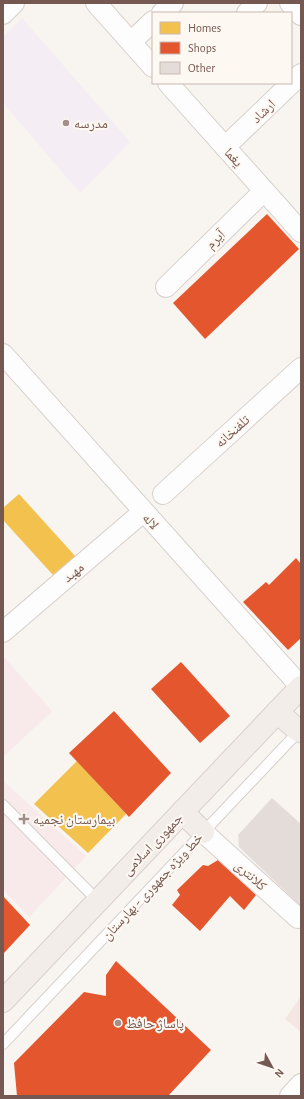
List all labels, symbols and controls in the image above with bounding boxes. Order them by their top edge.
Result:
legend [152,12,292,84]
text: Homes [188,22,221,34]
text: Shops [188,42,216,54]
text: Other [188,62,215,74]
street label: ارشاد [249,97,279,127]
place label: مدرسه [74,117,108,132]
marker: مدرسه [61,118,71,128]
street label: یغما [221,146,245,170]
street label: آیرم [203,227,230,253]
street label: تلفنخانه [213,413,253,451]
street label: لاله [140,511,161,533]
street label: مهبد [61,560,87,586]
street label: جمهوری اسلامی [120,811,186,879]
marker: بیمارستان نجمیه [18,813,30,825]
place label: بیمارستان نجمیه [33,813,115,828]
street label: خط ویژه جمهوری - بهارستان [100,830,207,944]
street label: کلانتری [231,858,269,894]
place label: پاساژ حافظ [126,1017,184,1032]
marker: پاساژ حافظ [113,1018,123,1028]
north arrow [252,1047,292,1087]
text: N [273,1067,286,1080]

